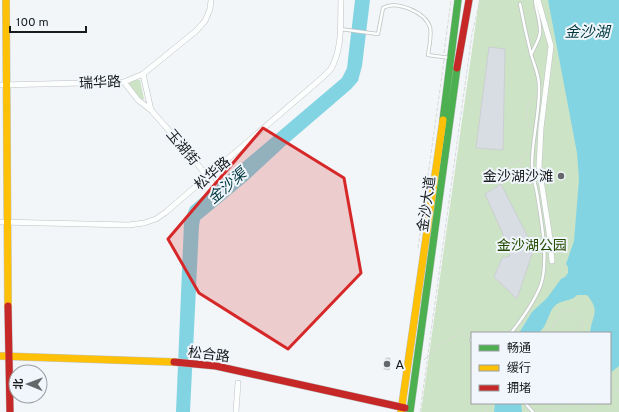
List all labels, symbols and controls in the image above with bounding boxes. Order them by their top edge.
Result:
scale bar [10,8,86,34]
text: 100 m [16,15,49,31]
water label: 金沙湖 [564,24,611,43]
street label: 瑞华路 [79,73,121,93]
street label: 玉湖街 [162,126,202,170]
street label: 松华路 [191,153,234,194]
water label: 金沙渠 [205,164,253,209]
place label: 金沙湖沙滩 [483,169,553,186]
marker: 金沙湖沙滩 [556,171,566,181]
street label: 金沙大道 [415,175,440,233]
park label: 金沙湖公园 [497,238,567,255]
legend [471,332,611,404]
text: 畅通 [507,341,531,357]
street label: 松合路 [187,344,231,366]
place label: A [395,357,405,374]
marker: A [382,359,392,369]
text: 缓行 [507,361,531,377]
north arrow [8,364,48,404]
text: 北 [12,378,26,389]
text: 拥堵 [507,381,531,397]

